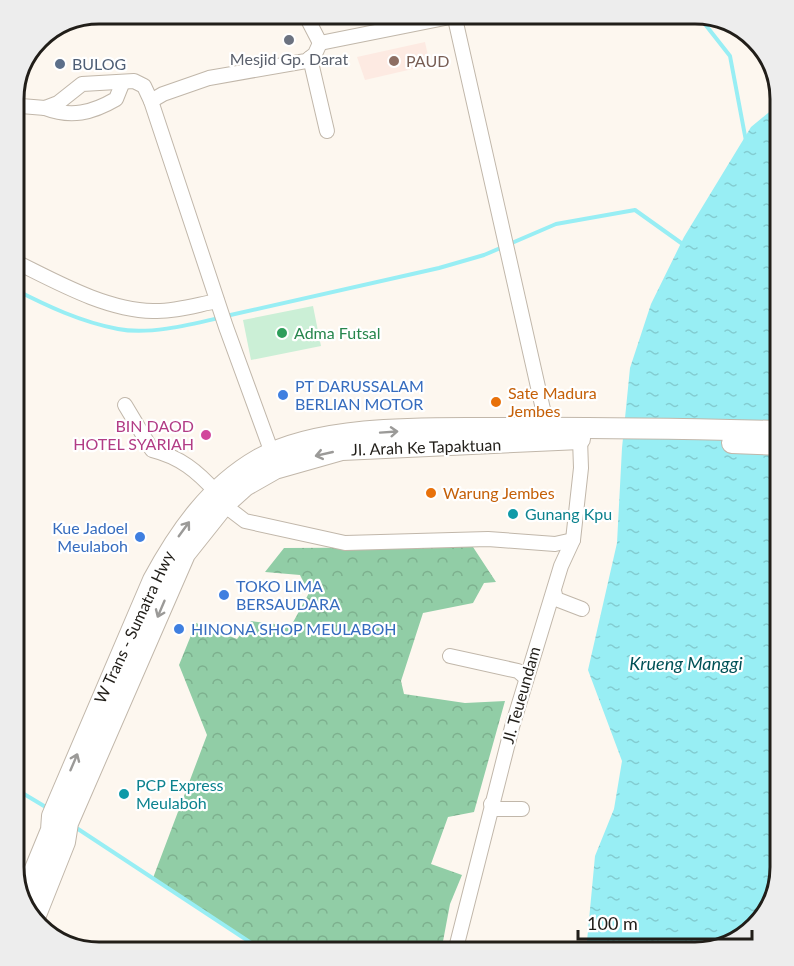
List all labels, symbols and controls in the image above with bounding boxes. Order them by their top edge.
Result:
marker: Mesjid Gp. Darat [282,33,296,47]
place label: Mesjid Gp. Darat [230,49,348,68]
place label: PAUD [406,51,449,70]
place label: BULOG [72,54,126,73]
marker: PAUD [387,54,401,68]
marker: BULOG [53,57,67,71]
place label: Adma Futsal [294,323,381,342]
marker: Adma Futsal [275,326,289,340]
place label: PT DARUSSALAM BERLIAN MOTOR [295,376,424,413]
place label: Sate Madura Jembes [508,383,597,420]
marker: PT DARUSSALAM BERLIAN MOTOR [276,388,290,402]
marker: Sate Madura Jembes [489,395,503,409]
place label: BIN DAOD HOTEL SYARIAH [73,416,194,453]
one-way arrow [378,426,398,437]
marker: BIN DAOD HOTEL SYARIAH [199,428,213,442]
street label: JI. Arah Ke Tapaktuan [351,434,501,459]
one-way arrow [315,448,334,460]
place label: Warung Jembes [443,483,555,502]
marker: Warung Jembes [424,486,438,500]
place label: Gunang Kpu [525,504,612,523]
marker: Gunang Kpu [506,507,520,521]
place label: Kue Jadoel Meulaboh [52,518,128,555]
one-way arrow [177,521,190,537]
marker: Kue Jadoel Meulaboh [133,530,147,544]
street label: W Trans - Sumatra Hwy [90,547,178,706]
place label: TOKO LIMA BERSAUDARA [236,576,340,613]
marker: TOKO LIMA BERSAUDARA [217,588,231,602]
one-way arrow [155,599,166,618]
place label: HINONA SHOP MEULABOH [191,619,397,638]
marker: HINONA SHOP MEULABOH [172,622,186,636]
street label: JI. Teueundam [498,644,543,745]
water label: Krueng Manggi [629,652,743,674]
one-way arrow [69,753,80,772]
place label: PCP Express Meulaboh [136,775,224,812]
marker: PCP Express Meulaboh [117,787,131,801]
scale bar [578,903,752,941]
text: 100 m [587,912,638,934]

